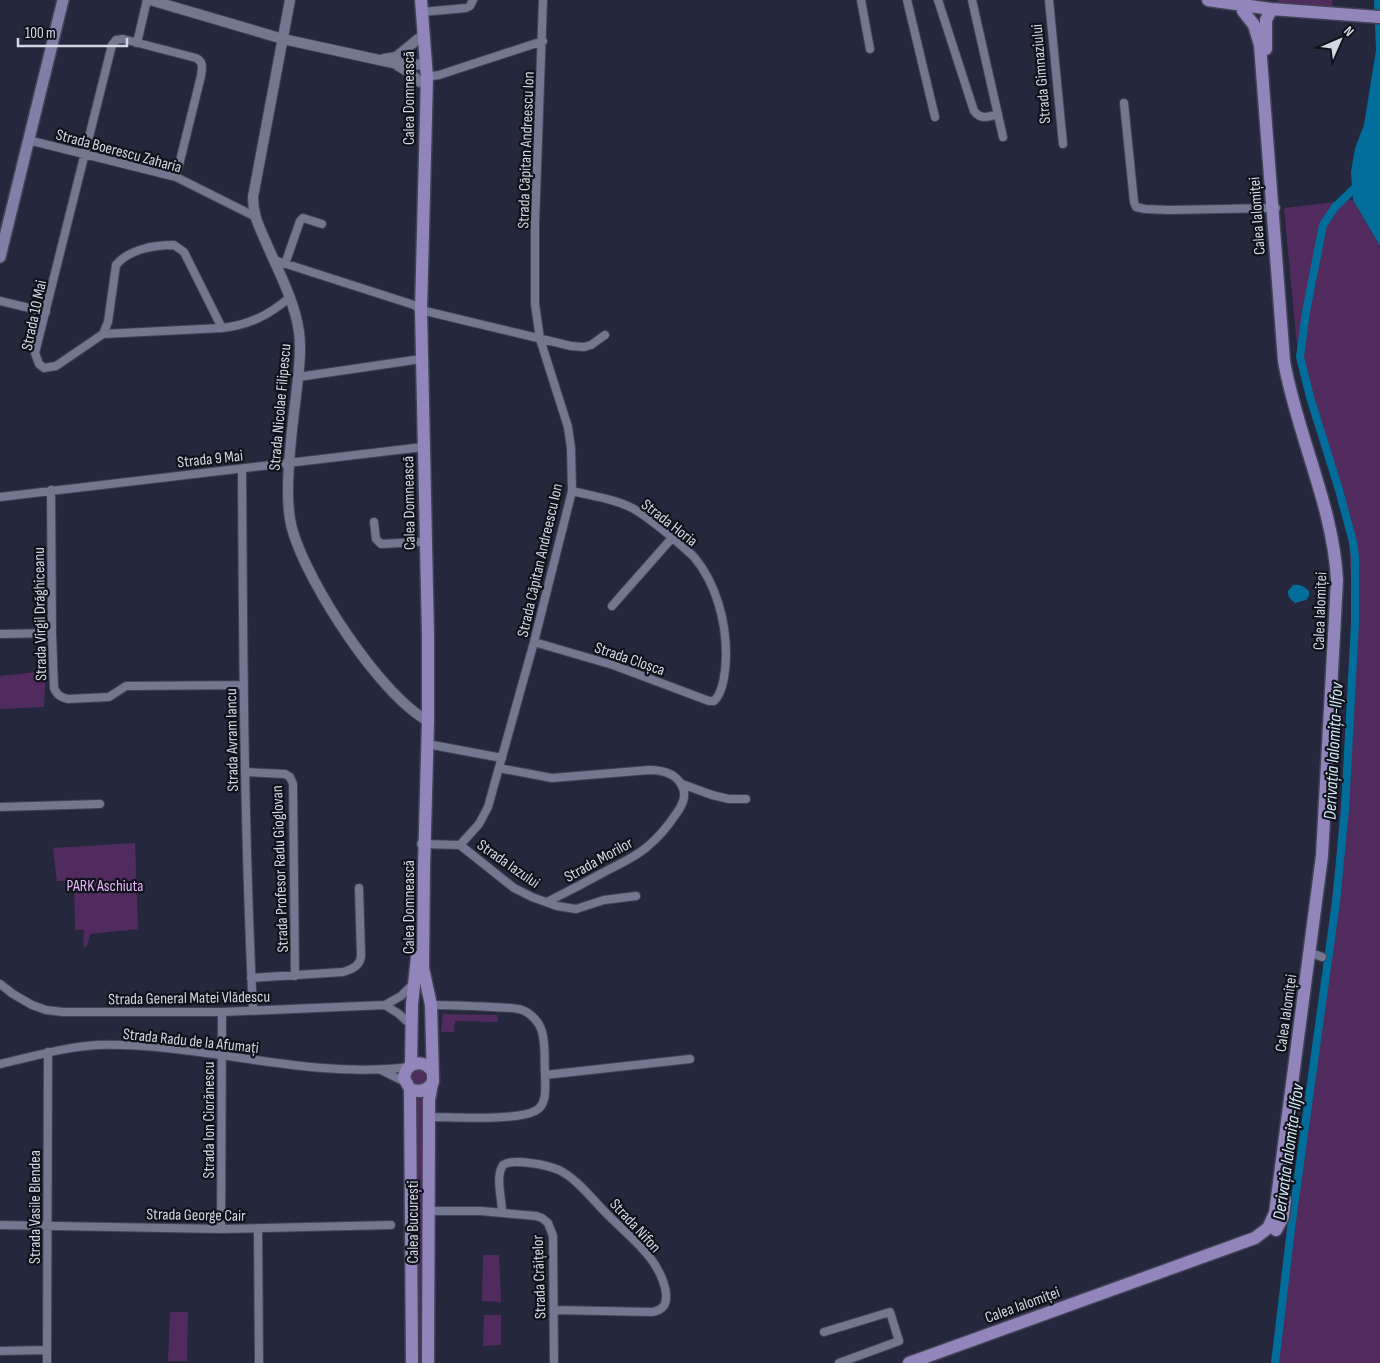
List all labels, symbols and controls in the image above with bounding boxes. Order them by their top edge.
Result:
scale bar [18,15,126,47]
north arrow [1315,15,1365,65]
street label: Strada Gimnaziului [1028,23,1055,124]
text: N [1340,23,1357,40]
text: 100 m [25,24,56,43]
street label: Calea Domnească [400,51,419,145]
street label: Strada Căpitan Andreescu Ion [514,71,539,229]
street label: Strada Boerescu Zaharia [54,126,184,177]
street label: Calea Ialomiței [1245,176,1270,256]
street label: Strada 10 Mai [18,278,51,352]
street label: Strada Nicolae Filipescu [265,343,296,471]
street label: Strada 9 Mai [176,447,244,472]
street label: Calea Domnească [399,456,420,550]
street label: Strada Căpitan Andreescu Ion [514,482,567,639]
street label: Strada Horia [637,495,701,551]
street label: Strada Virgil Drăghiceanu [30,547,51,681]
street label: Calea Ialomiței [1310,572,1331,650]
street label: Strada Cloșca [592,639,667,680]
water label: Derivația Ialomița-Ilfov [1319,681,1348,820]
street label: Strada Avram Iancu [222,688,243,792]
street label: Strada Profesor Radu Gioglovan [268,785,293,953]
street label: Strada Morilor [561,834,637,887]
street label: Strada Iazului [473,836,543,893]
street label: Calea Domnească [400,860,419,954]
park label: PARK Aschiuta [67,877,143,896]
street label: Calea Ialomiței [1272,973,1301,1053]
street label: Strada General Matei Vlădescu [108,988,270,1009]
street label: Strada Radu de la Afumați [122,1025,260,1058]
street label: Strada Ion Ciorănescu [200,1062,219,1178]
water label: Derivația Ialomița-Ilfov [1269,1081,1309,1222]
street label: Strada Vasile Blendea [26,1150,45,1264]
street label: Calea București [404,1180,423,1264]
street label: Strada Nifon [605,1195,665,1257]
street label: Strada George Cair [146,1205,246,1226]
street label: Strada Crăițelor [529,1234,550,1319]
street label: Calea Ialomiței [983,1283,1063,1328]

